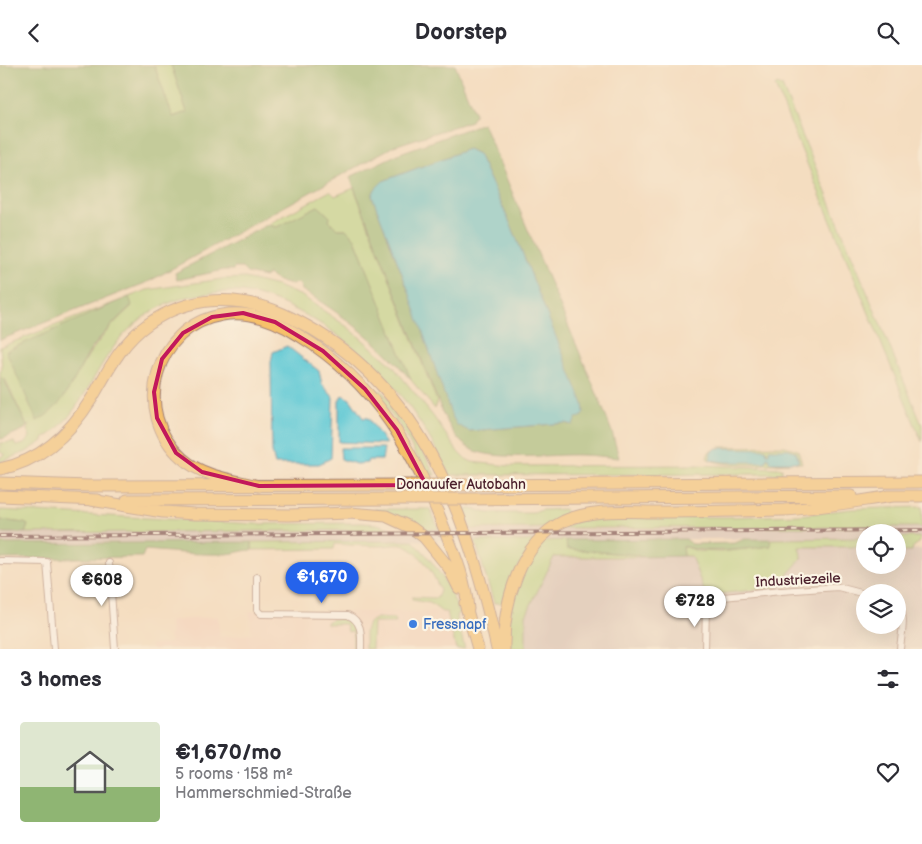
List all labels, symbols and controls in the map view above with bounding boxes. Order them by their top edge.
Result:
icon: back [20,19,48,47]
text: Doorstep [415,19,507,46]
icon: search [874,19,902,47]
street label: Donauufer Autobahn [396,476,526,493]
map controls [856,524,906,634]
button: locate [856,524,906,574]
pin: €1,670 [281,561,363,604]
pin: €608 [72,565,132,607]
text: €1,670 [297,568,347,587]
street label: Industriezeile [755,569,841,591]
text: €608 [81,571,123,590]
button: layers [856,584,906,634]
pin: €728 [665,585,725,628]
text: €728 [675,592,715,611]
place label: Fressnapf [423,616,487,633]
marker: Fressnapf [407,618,419,630]
icon: filters [874,665,902,693]
text: 3 homes [20,667,102,692]
text: €1,670/mo [175,740,281,765]
icon: home [60,742,120,802]
icon: heart [874,758,902,786]
text: 5 rooms · 158 m² [175,765,293,784]
text: Hammerschmied-Straße [175,784,352,803]

